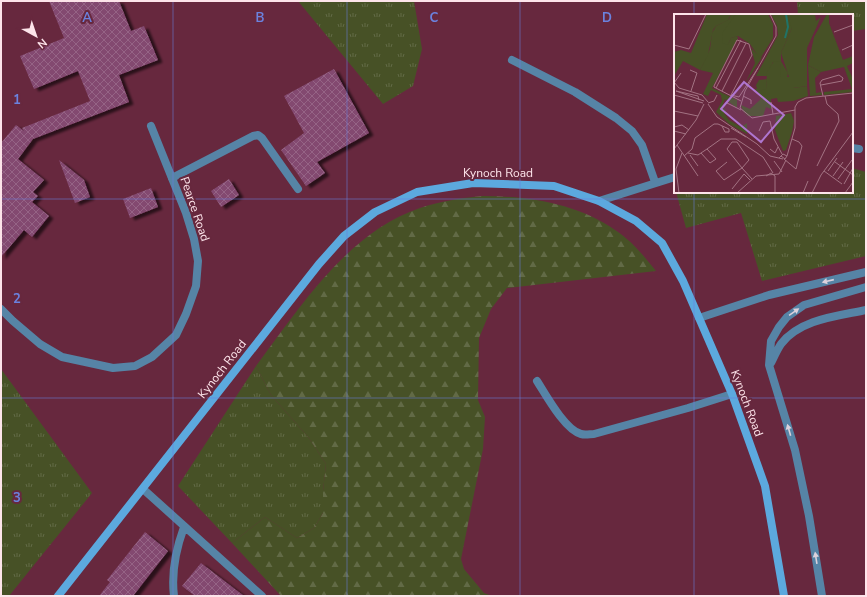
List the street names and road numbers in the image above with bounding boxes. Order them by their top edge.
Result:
street label: Kynoch Road [463,165,533,181]
street label: Pearce Road [177,175,213,243]
street label: Kynoch Road [194,336,250,402]
street label: Kynoch Road [727,367,767,439]

